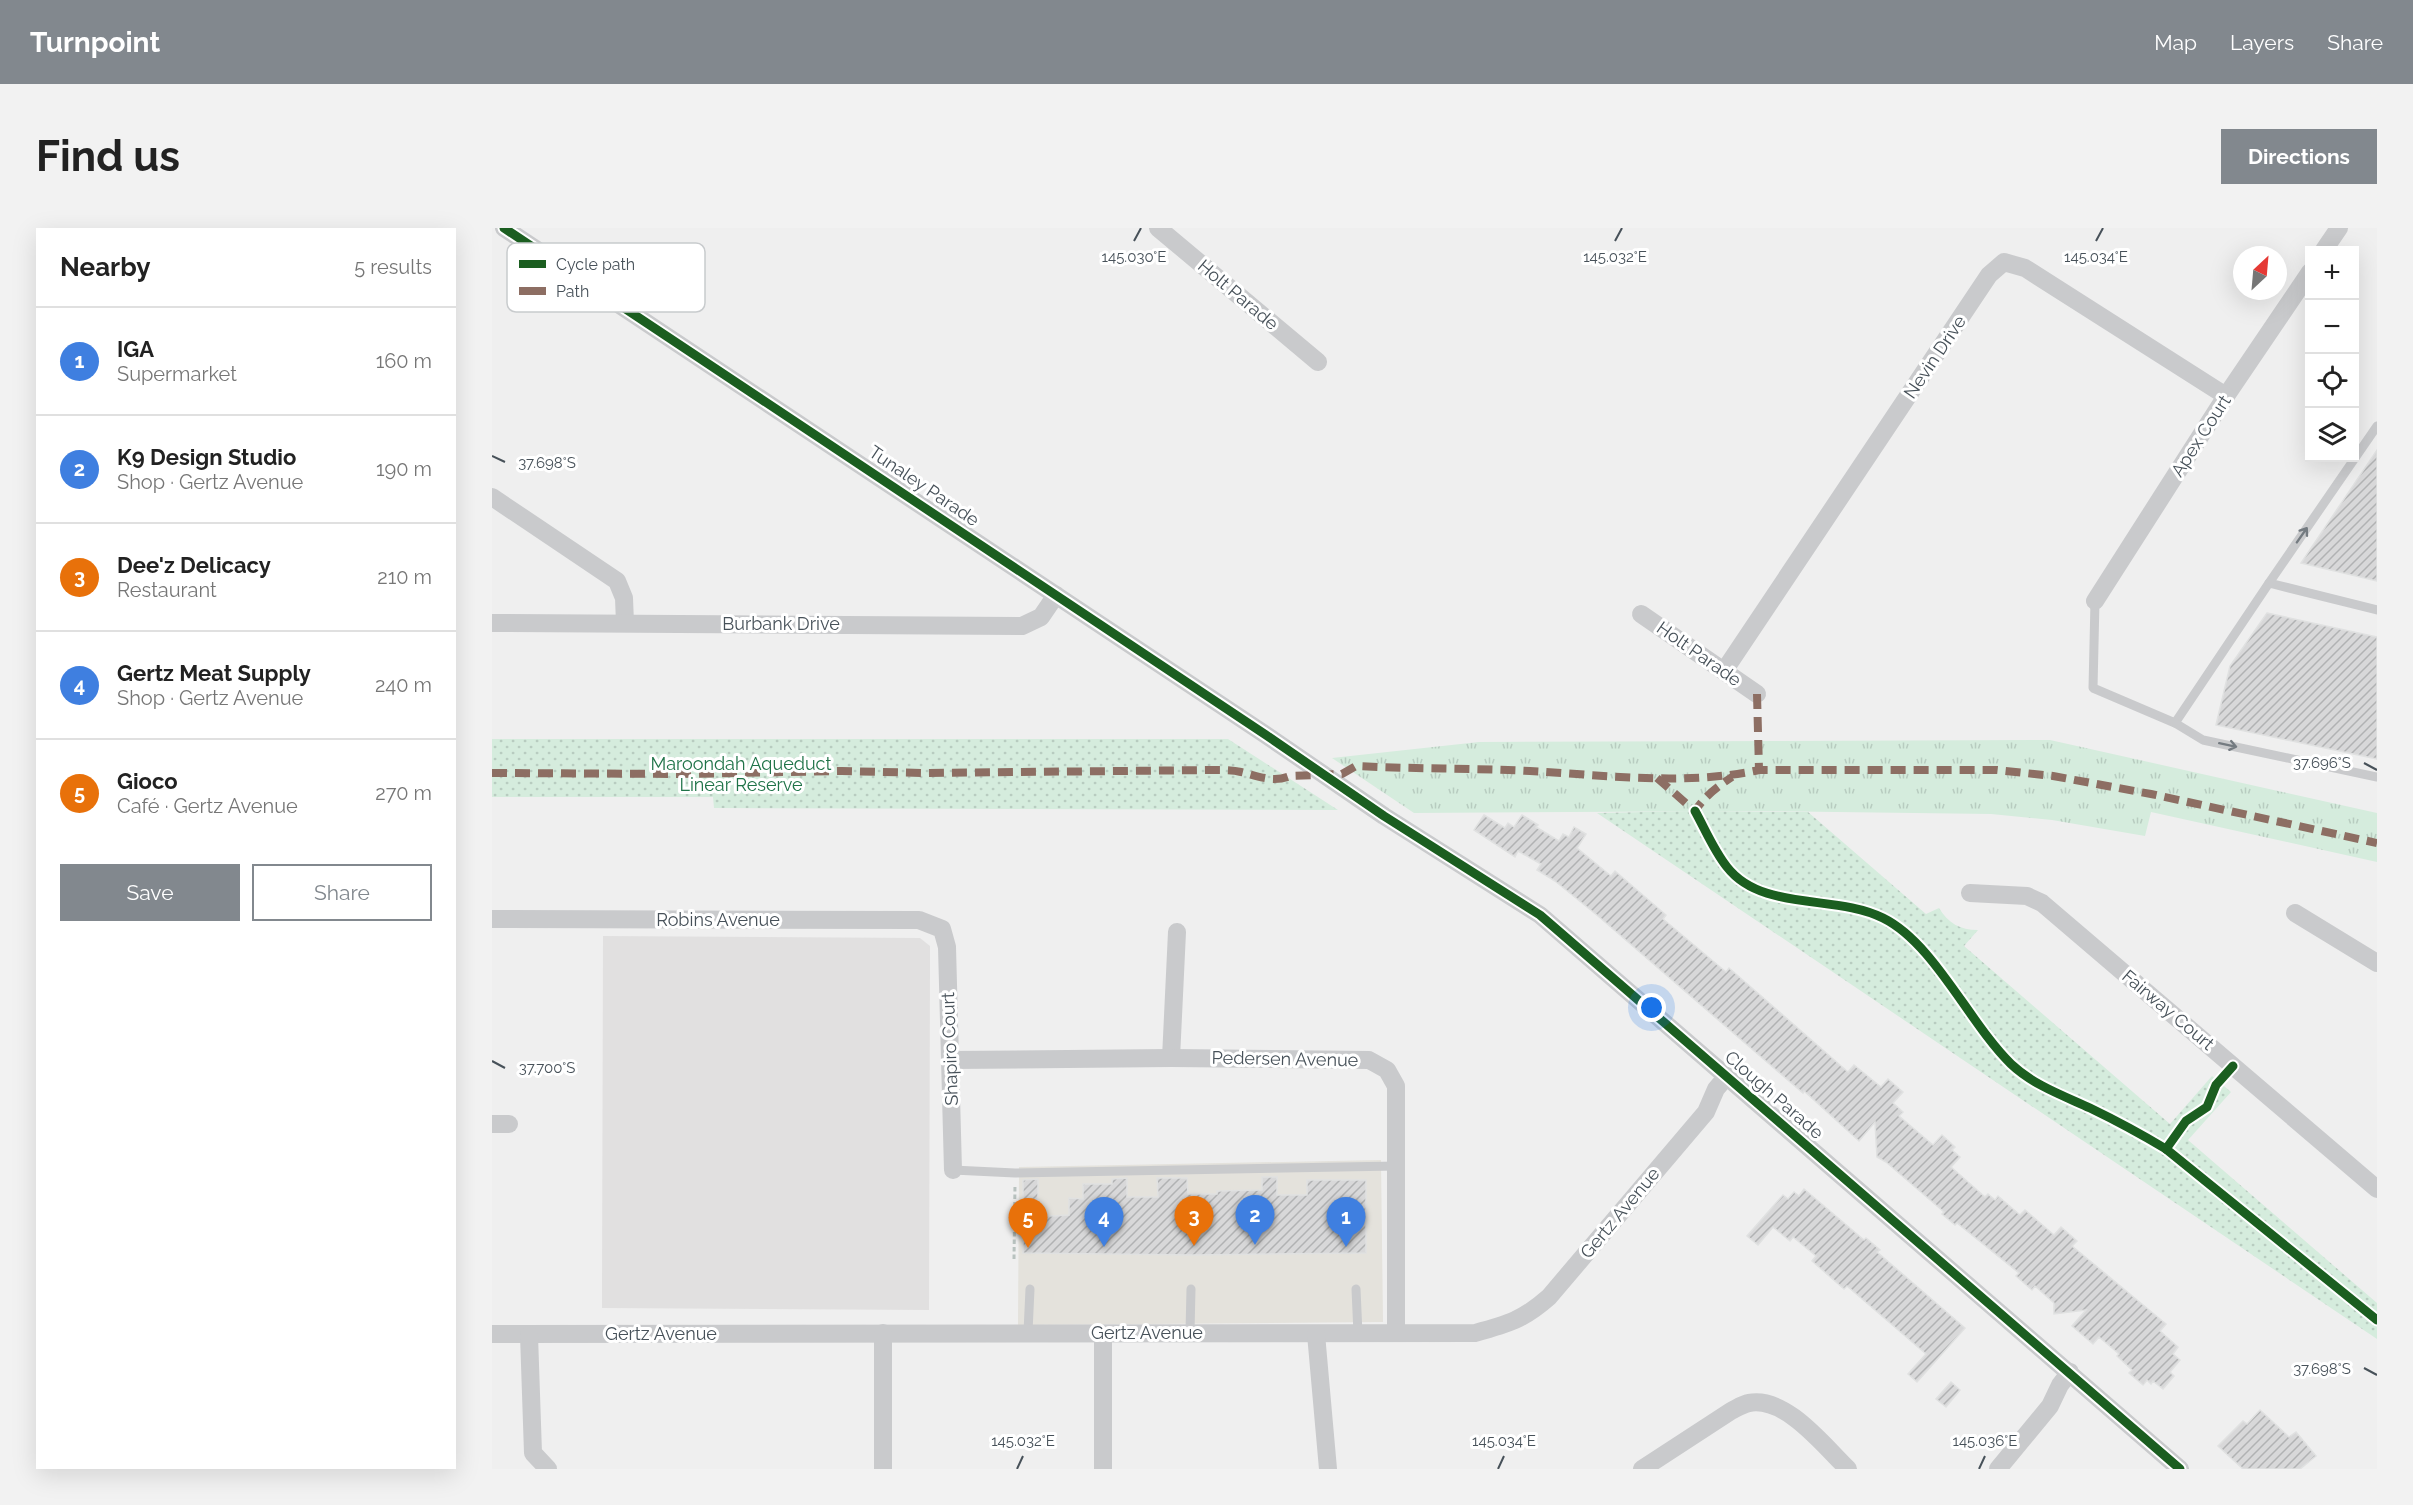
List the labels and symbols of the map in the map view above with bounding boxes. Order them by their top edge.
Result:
legend [507,243,705,312]
north arrow [2233,246,2287,300]
text: 145.030°E [1102,248,1166,266]
text: 145.032°E [1583,248,1647,266]
text: 145.034°E [2064,248,2128,266]
text: Cycle path [556,255,635,274]
street label: Holt Parade [1194,255,1283,334]
text: Path [556,282,589,301]
street label: Nevin Drive [1899,311,1970,402]
street label: Apex Court [2166,391,2235,481]
street label: Tunaley Parade [865,441,984,530]
text: 37.698°S [518,454,576,472]
one-way arrow [2296,527,2308,543]
street label: Burbank Drive [722,613,840,634]
street label: Holt Parade [1653,617,1746,691]
one-way arrow [2218,740,2237,751]
park label: Maroondah Aqueduct Linear Reserve [650,753,832,795]
text: 37.696°S [2293,754,2351,772]
street label: Robins Avenue [656,909,780,930]
street label: Fairway Court [2118,965,2218,1054]
street label: Shapiro Court [937,992,962,1106]
your location [1637,993,1666,1022]
street label: Clough Parade [1721,1046,1828,1143]
street label: Pedersen Avenue [1212,1047,1359,1070]
text: 37.700°S [519,1059,575,1077]
street label: Gertz Avenue [1576,1163,1664,1262]
pin: 3 [1174,1196,1214,1246]
pin: 2 [1236,1196,1275,1245]
pin: 5 [1008,1198,1048,1248]
pin: 4 [1084,1198,1124,1247]
pin: 1 [1326,1198,1366,1247]
street label: Gertz Avenue [1091,1322,1203,1343]
street label: Gertz Avenue [605,1323,717,1344]
text: 37.698°S [2293,1360,2351,1378]
text: 145.032°E [991,1432,1055,1450]
text: 145.034°E [1472,1432,1536,1450]
text: 145.036°E [1953,1432,2017,1450]

